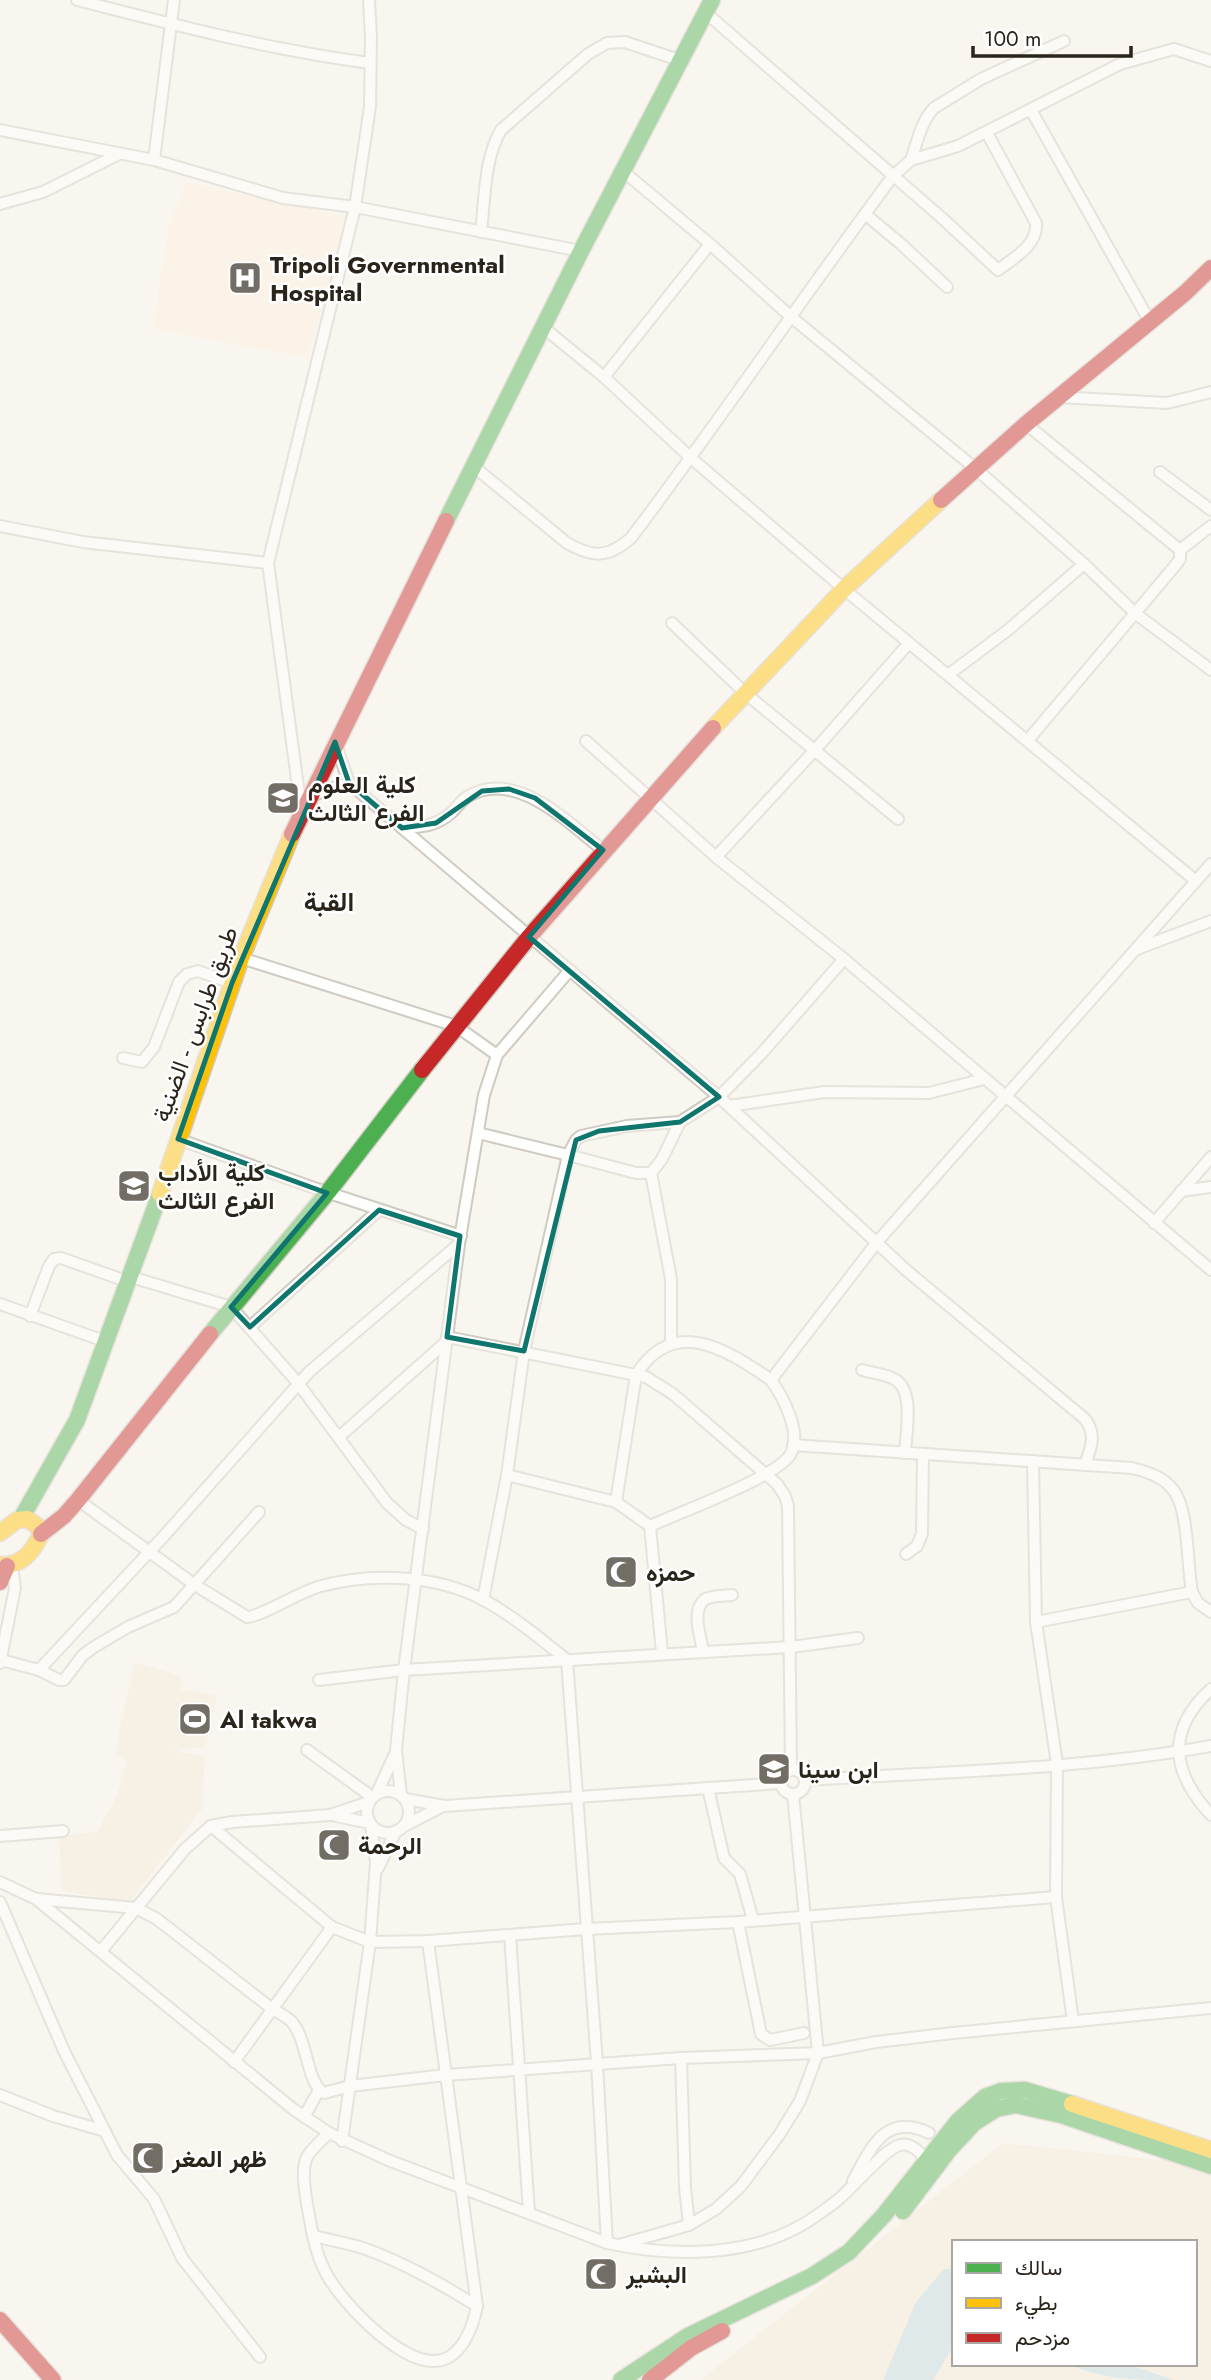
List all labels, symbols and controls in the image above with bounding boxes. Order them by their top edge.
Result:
scale bar [973,14,1130,58]
text: 100 m [984,24,1041,54]
place label: Tripoli Governmental Hospital [270,247,505,310]
hospital icon: Tripoli Governmental Hospital [226,259,264,297]
place label: كلية العلوم الفرع الثالث [308,767,424,830]
school or university icon: كلية العلوم الفرع الثالث [264,779,302,817]
district label: القبة [304,883,354,921]
street label: طريق طرابس - الضنية [143,921,247,1127]
place label: كلية الأداب الفرع الثالث [158,1155,274,1218]
school or university icon: كلية الأداب الفرع الثالث [115,1167,153,1205]
mosque icon: حمزه [602,1553,640,1591]
place label: حمزه [646,1555,695,1590]
sports icon: Al takwa [176,1700,214,1738]
place label: Al takwa [219,1702,317,1737]
school or university icon: ابن سينا [755,1750,793,1788]
place label: ابن سينا [798,1752,879,1787]
mosque icon: الرحمة [315,1826,353,1864]
place label: الرحمة [358,1828,422,1863]
mosque icon: ظهر المغر [129,2139,167,2177]
place label: ظهر المغر [171,2141,267,2176]
legend [952,2240,1197,2366]
text: سالك [1015,2253,1062,2283]
mosque icon: البشير [582,2255,620,2293]
place label: البشير [625,2257,687,2292]
text: بطيء [1015,2288,1058,2320]
text: مزدحم [1015,2323,1070,2353]

